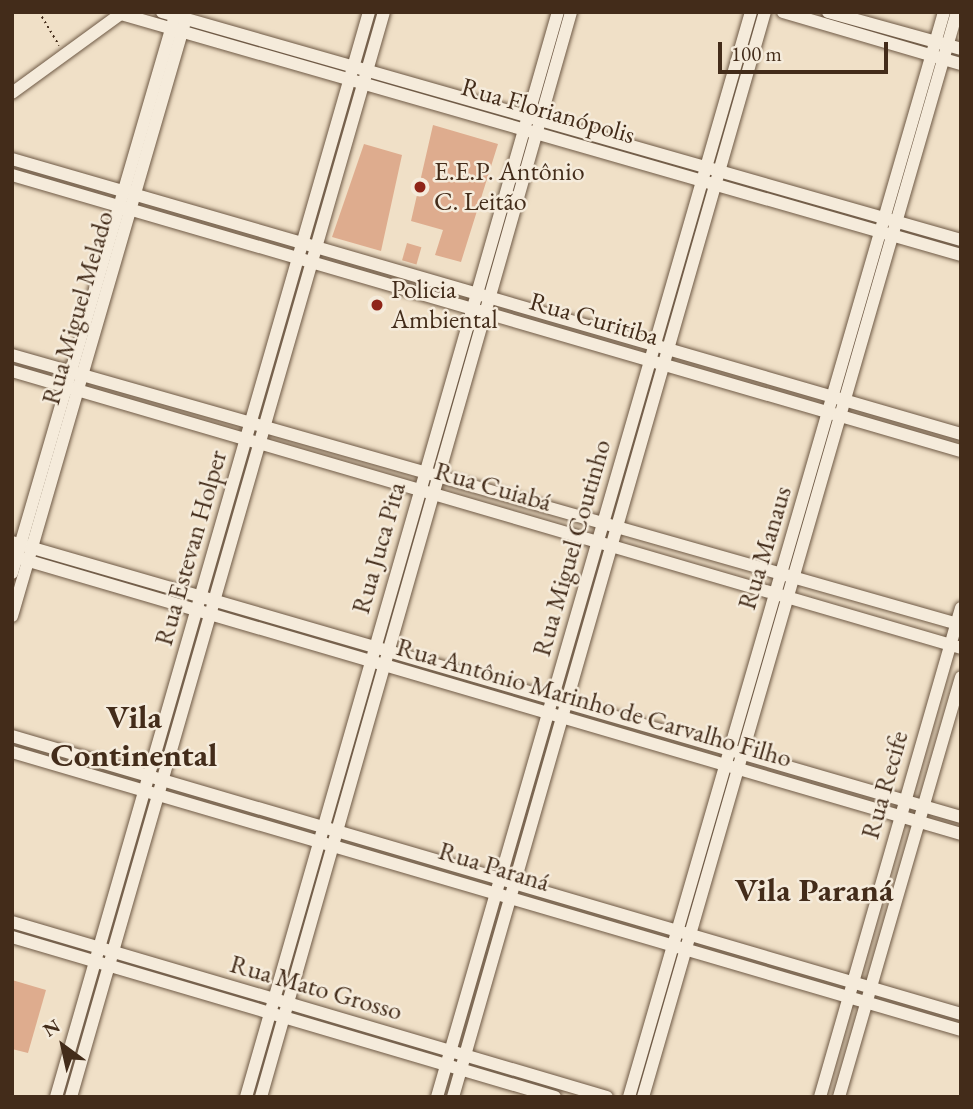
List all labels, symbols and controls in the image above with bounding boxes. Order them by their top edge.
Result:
scale bar [721,28,891,72]
text: 100 m [731,40,782,67]
street label: Rua Florianópolis [458,71,638,151]
place label: E.E.P. Antônio C. Leitão [434,156,585,218]
marker: E.E.P. Antônio C. Leitão [412,179,428,195]
street label: Rua Miguel Melado [35,208,121,408]
place label: Policia Ambiental [391,274,498,336]
street label: Rua Curitiba [526,286,662,352]
marker: Policia Ambiental [369,297,385,313]
street label: Rua Miguel Coutinho [526,436,618,660]
street label: Rua Estevan Holper [148,447,234,649]
street label: Rua Cuiabá [431,455,555,519]
street label: Rua Juca Pita [345,479,413,617]
street label: Rua Manaus [731,483,799,613]
street label: Rua Antônio Marinho de Carvalho Filho [393,632,795,774]
district label: Vila Continental [50,697,218,775]
street label: Rua Recife [855,727,915,843]
street label: Rua Paraná [435,835,553,899]
district label: Vila Paraná [735,870,893,910]
street label: Rua Mato Grosso [226,949,406,1027]
north arrow [28,1011,98,1081]
text: N [38,1013,65,1043]

